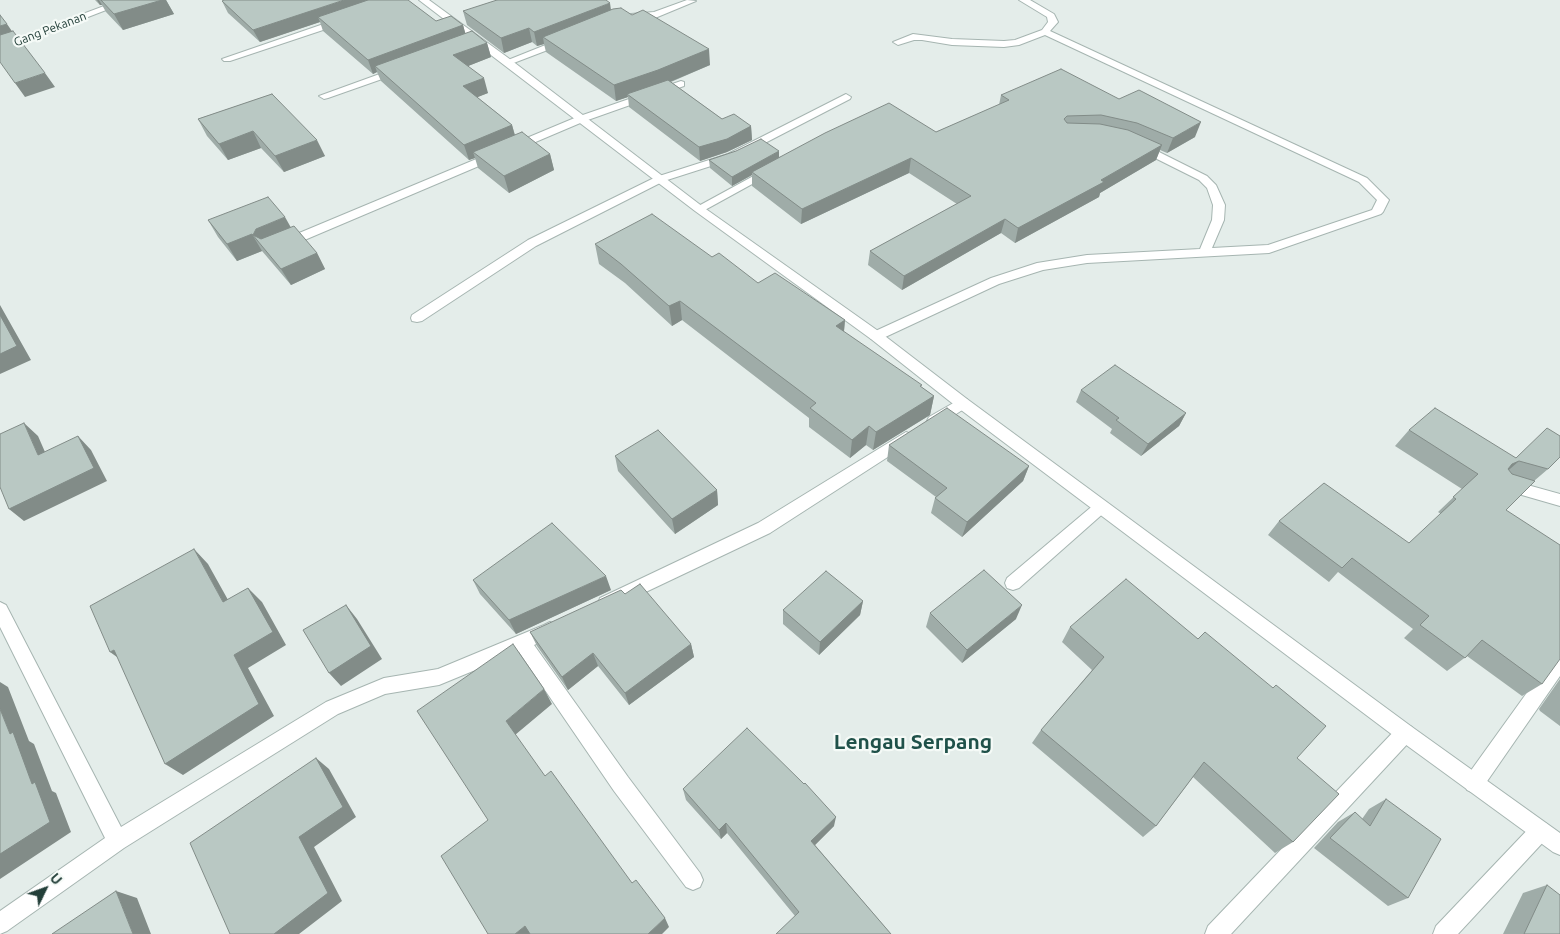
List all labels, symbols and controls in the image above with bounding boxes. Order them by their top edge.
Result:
street label: Gang Pekanan [12,9,88,49]
district label: Lengau Serpang [834,729,992,755]
north arrow [20,864,70,914]
text: U [47,870,65,888]

